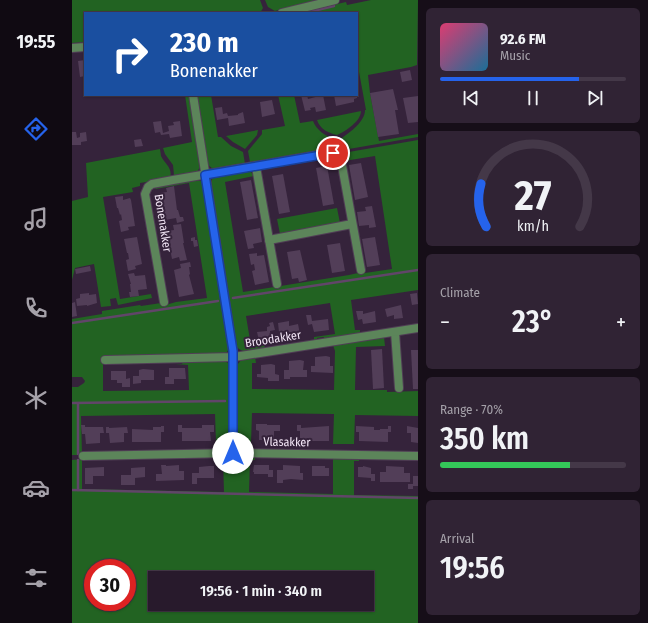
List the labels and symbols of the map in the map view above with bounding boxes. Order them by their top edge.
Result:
pin [316,136,350,170]
street label: Bonenakker [152,193,175,254]
street label: Broodakker [244,328,303,350]
position arrow [212,432,254,474]
street label: Vlasakker [263,435,311,449]
speed limit sign: 30 [84,559,136,611]

